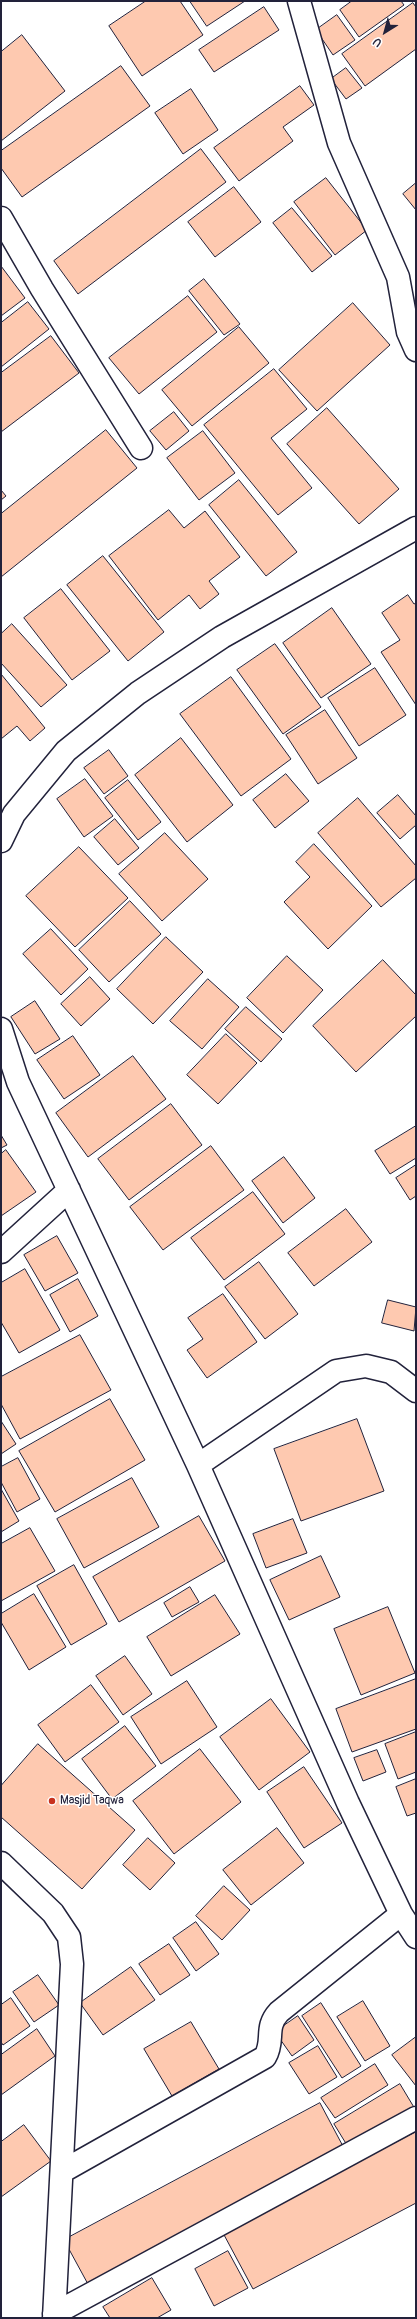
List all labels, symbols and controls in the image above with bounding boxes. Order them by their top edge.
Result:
north arrow [365,12,405,52]
text: U [371,35,384,49]
place label: Masjid Taqwa [60,1794,124,1808]
marker: Masjid Taqwa [47,1796,57,1806]

